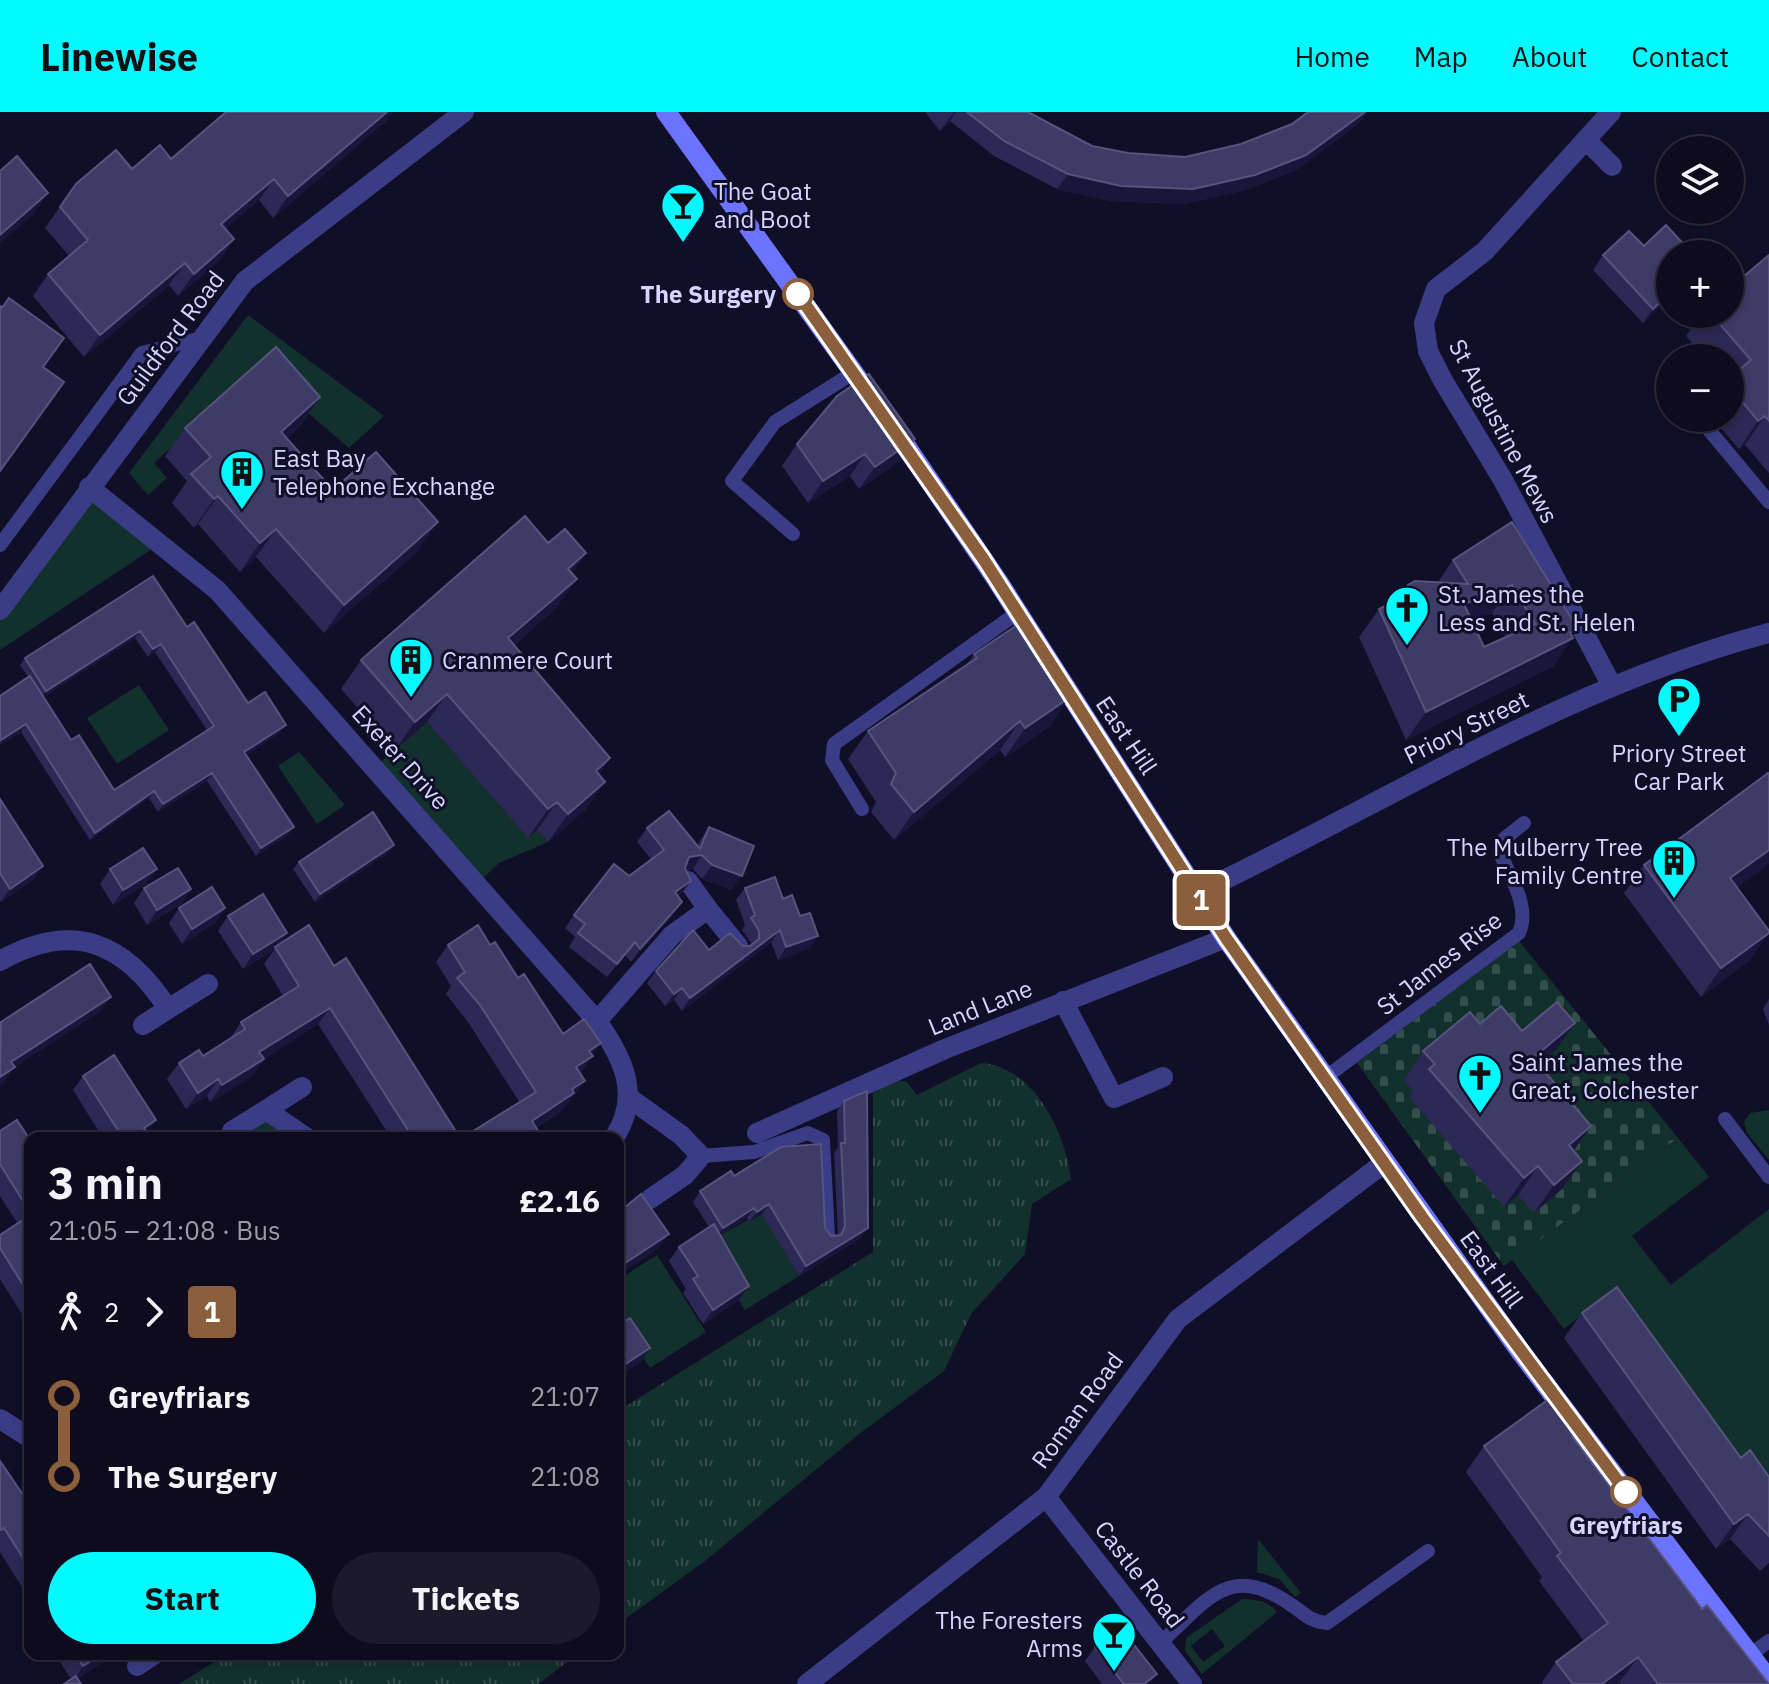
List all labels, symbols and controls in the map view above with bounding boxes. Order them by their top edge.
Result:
text: Linewise [40,32,198,81]
text: Home [1294,38,1370,75]
text: Map [1414,38,1468,75]
text: About [1512,38,1587,75]
text: Contact [1631,38,1729,75]
map controls [1656,136,1744,432]
button: layers [1656,136,1744,224]
place label: The Goat and Boot [714,175,812,235]
bar icon: The Goat and Boot [659,181,707,244]
button: + [1656,240,1744,328]
street label: Guildford Road [109,264,231,412]
place label: The Surgery [641,278,776,310]
marker: The Surgery [783,279,813,309]
street label: St Augustine Mews [1442,333,1566,529]
button: − [1656,344,1744,432]
place label: East Bay Telephone Exchange [273,442,495,502]
building icon: East Bay Telephone Exchange [218,448,266,511]
place label: St. James the Less and St. Helen [1438,578,1636,638]
church icon: St. James the Less and St. Helen [1383,584,1431,647]
building icon: Cranmere Court [387,636,435,699]
place label: Cranmere Court [442,644,613,676]
parking icon: Priory Street Car Park [1655,675,1703,738]
street label: Priory Street [1398,683,1534,771]
street label: East Hill [1089,689,1165,781]
street label: Exeter Drive [345,698,457,816]
place label: Priory Street Car Park [1611,737,1747,797]
place label: The Mulberry Tree Family Centre [1447,831,1643,891]
building icon: The Mulberry Tree Family Centre [1650,837,1698,900]
line badge: 1 [1175,874,1227,926]
text: 1 [1193,881,1209,918]
street label: St James Rise [1370,904,1508,1022]
street label: Land Lane [923,972,1037,1042]
place label: Saint James the Great, Colchester [1511,1046,1699,1106]
church icon: Saint James the Great, Colchester [1456,1052,1504,1115]
text: 3 min [48,1154,163,1211]
text: £2.16 [519,1181,600,1220]
text: 21:05 – 21:08 · Bus [48,1213,281,1247]
street label: East Hill [1453,1224,1531,1314]
icon: walk [48,1290,92,1334]
icon: forward [132,1290,176,1334]
text: 1 [204,1293,220,1330]
text: 2 [104,1295,120,1329]
street label: Roman Road [1024,1345,1130,1475]
text: Greyfriars [108,1377,250,1416]
text: 21:07 [530,1379,600,1413]
text: The Surgery [108,1457,277,1496]
text: 21:08 [530,1459,600,1493]
marker: Greyfriars [1611,1477,1641,1507]
place label: Greyfriars [1569,1509,1683,1541]
street label: Castle Road [1088,1514,1192,1634]
button: Start [48,1552,316,1644]
button: Tickets [332,1552,600,1644]
place label: The Foresters Arms [935,1604,1083,1664]
bar icon: The Foresters Arms [1090,1610,1138,1673]

